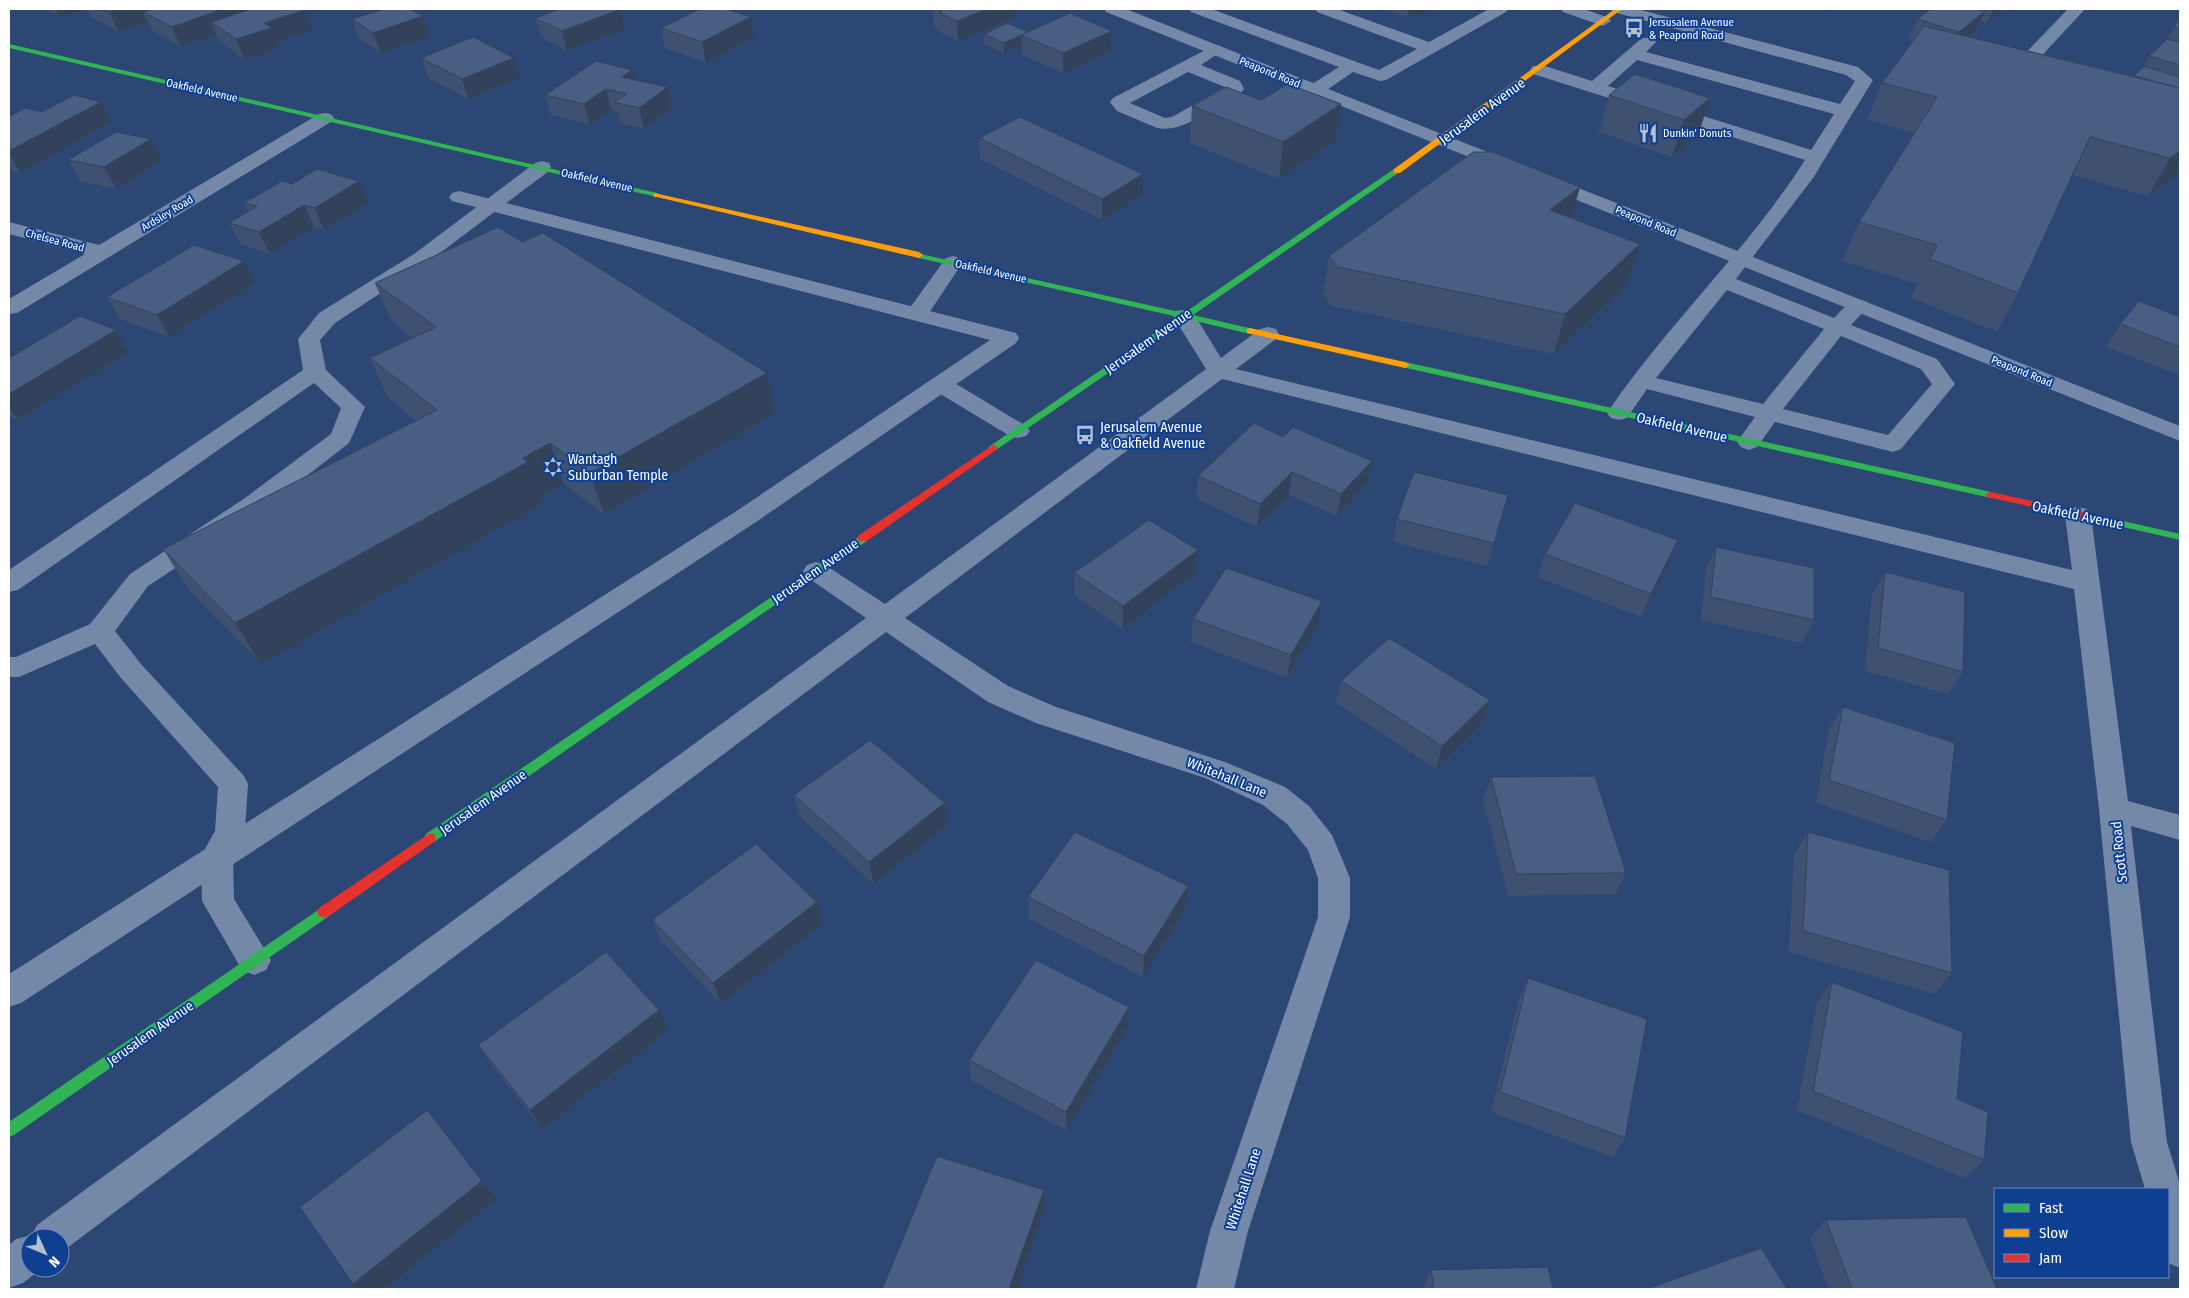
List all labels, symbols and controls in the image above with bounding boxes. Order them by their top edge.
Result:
place label: Jersusalem Avenue & Peapond Road [1649,16,1734,42]
bus stop icon: Jersusalem Avenue & Peapond Road [1623,17,1645,39]
street label: Peapond Road [1237,54,1302,91]
street label: Jerusalem Avenue [1436,74,1529,148]
street label: Oakfield Avenue [165,76,239,105]
restaurant icon: Dunkin' Donuts [1637,122,1659,144]
place label: Dunkin' Donuts [1663,127,1732,140]
street label: Oakfield Avenue [560,166,634,195]
street label: Ardsley Road [139,193,196,234]
street label: Peapond Road [1613,203,1678,240]
street label: Chelsea Road [24,226,86,255]
street label: Oakfield Avenue [954,257,1028,286]
street label: Jerusalem Avenue [1102,305,1195,378]
street label: Peapond Road [1989,353,2054,390]
street label: Oakfield Avenue [1635,409,1729,446]
place label: Jerusalem Avenue & Oakfield Avenue [1100,419,1205,452]
bus stop icon: Jerusalem Avenue & Oakfield Avenue [1074,424,1096,446]
place label: Wantagh Suburban Temple [568,451,668,484]
synagogue icon: Wantagh Suburban Temple [542,456,564,478]
street label: Oakfield Avenue [2031,498,2125,533]
street label: Jerusalem Avenue [769,535,862,608]
street label: Whitehall Lane [1184,754,1269,801]
street label: Jerusalem Avenue [437,766,530,839]
street label: Scott Road [2108,820,2131,883]
street label: Jerusalem Avenue [104,997,197,1070]
street label: Whitehall Lane [1222,1146,1265,1232]
legend [1994,1188,2169,1278]
text: Fast [2039,1199,2063,1217]
text: Slow [2039,1224,2068,1242]
north arrow [20,1228,70,1278]
text: Jam [2039,1249,2062,1267]
text: N [45,1253,63,1271]

